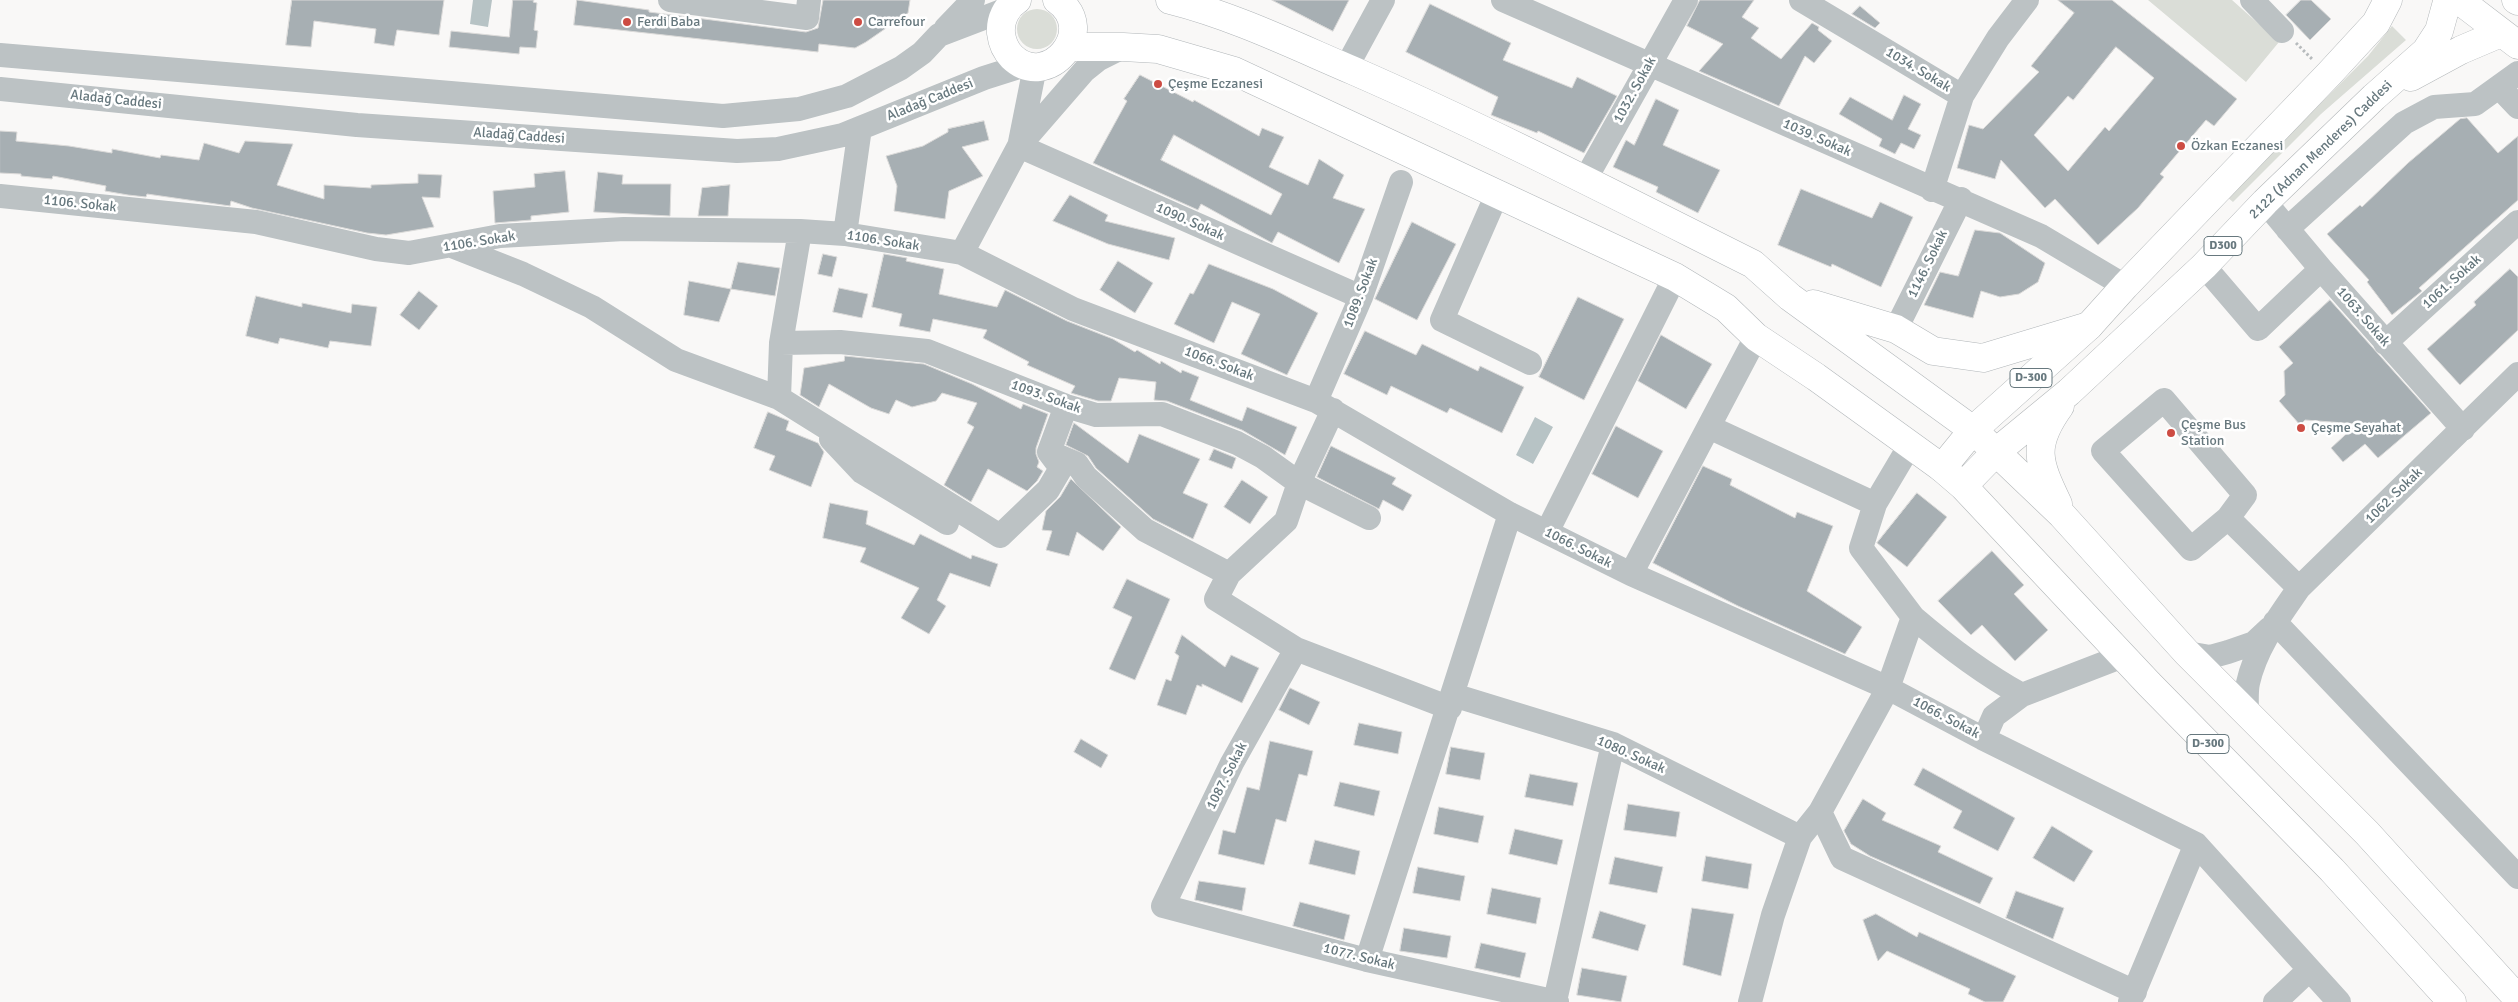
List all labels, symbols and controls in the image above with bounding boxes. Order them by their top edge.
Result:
place label: Ferdi Baba [637,14,700,30]
place label: Carrefour [868,14,925,30]
marker: Ferdi Baba [621,16,633,28]
marker: Carrefour [852,16,864,28]
street label: 1034. Sokak [1882,44,1954,96]
street label: 1032. Sokak [1610,54,1660,126]
street label: Aladağ Caddesi [884,75,976,125]
place label: Çeşme Eczanesi [1168,76,1263,92]
street label: 2122 (Adnan Menderes) Caddesi [2246,77,2396,223]
marker: Çeşme Eczanesi [1152,78,1164,90]
street label: Aladağ Caddesi [70,87,162,113]
street label: 1039. Sokak [1780,115,1854,161]
street label: Aladağ Caddesi [473,124,565,148]
place label: Özkan Eczanesi [2191,138,2283,154]
marker: Özkan Eczanesi [2175,140,2187,152]
street label: 1106. Sokak [43,192,117,216]
street label: 1090. Sokak [1153,199,1227,245]
street label: 1106. Sokak [846,227,920,255]
street label: 1146. Sokak [1904,227,1952,301]
street label: 1106. Sokak [442,228,516,256]
road number: D300 [2204,237,2242,256]
street label: 1061. Sokak [2419,251,2485,313]
street label: 1089. Sokak [1340,256,1382,330]
street label: 1063. Sokak [2333,284,2393,350]
street label: 1066. Sokak [1182,343,1256,385]
road number: D-300 [2010,368,2052,388]
street label: 1093. Sokak [1009,377,1083,417]
place label: Çeşme Bus Station [2181,417,2246,450]
place label: Çeşme Seyahat [2311,420,2401,436]
marker: Çeşme Seyahat [2295,422,2307,434]
marker: Çeşme Bus Station [2165,427,2177,439]
street label: 1062. Sokak [2362,465,2426,527]
street label: 1066. Sokak [1542,524,1614,572]
street label: 1066. Sokak [1910,693,1982,743]
street label: 1080. Sokak [1594,732,1668,778]
road number: D-300 [2187,734,2229,754]
street label: 1087. Sokak [1203,740,1251,812]
street label: 1077. Sokak [1321,940,1397,974]

